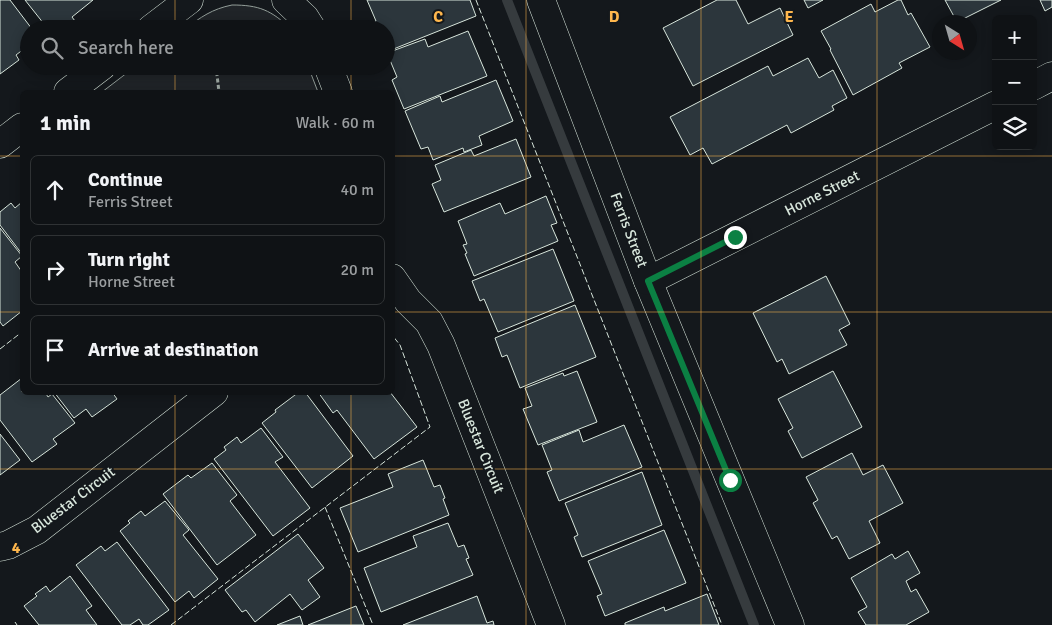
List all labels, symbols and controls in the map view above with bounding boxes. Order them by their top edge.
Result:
text: C [433,7,443,27]
text: D [609,7,620,27]
text: E [784,7,794,27]
north arrow [932,15,977,60]
map controls [992,15,1037,150]
button: + [992,15,1037,60]
search box [20,20,395,75]
icon: search [38,34,66,62]
text: Search here [78,36,174,60]
button: − [992,60,1037,105]
button: layers [992,105,1037,150]
text: 1 min [40,110,91,136]
text: Walk · 60 m [296,113,375,133]
street label: Horne Street [782,166,862,220]
text: Continue [88,168,163,192]
icon: ahead [41,176,69,204]
text: 40 m [340,180,374,200]
street label: Ferris Street [606,190,652,270]
text: Ferris Street [88,192,173,212]
route end [724,226,747,249]
text: Turn right [88,248,170,272]
icon: right [41,256,69,284]
text: 20 m [340,260,374,280]
text: Horne Street [88,272,175,292]
icon: arrive [41,336,69,364]
text: Arrive at destination [88,338,259,362]
street label: Bluestar Circuit [454,396,508,496]
street label: Bluestar Circuit [28,463,118,537]
route start [719,469,742,492]
text: 4 [12,538,21,558]

